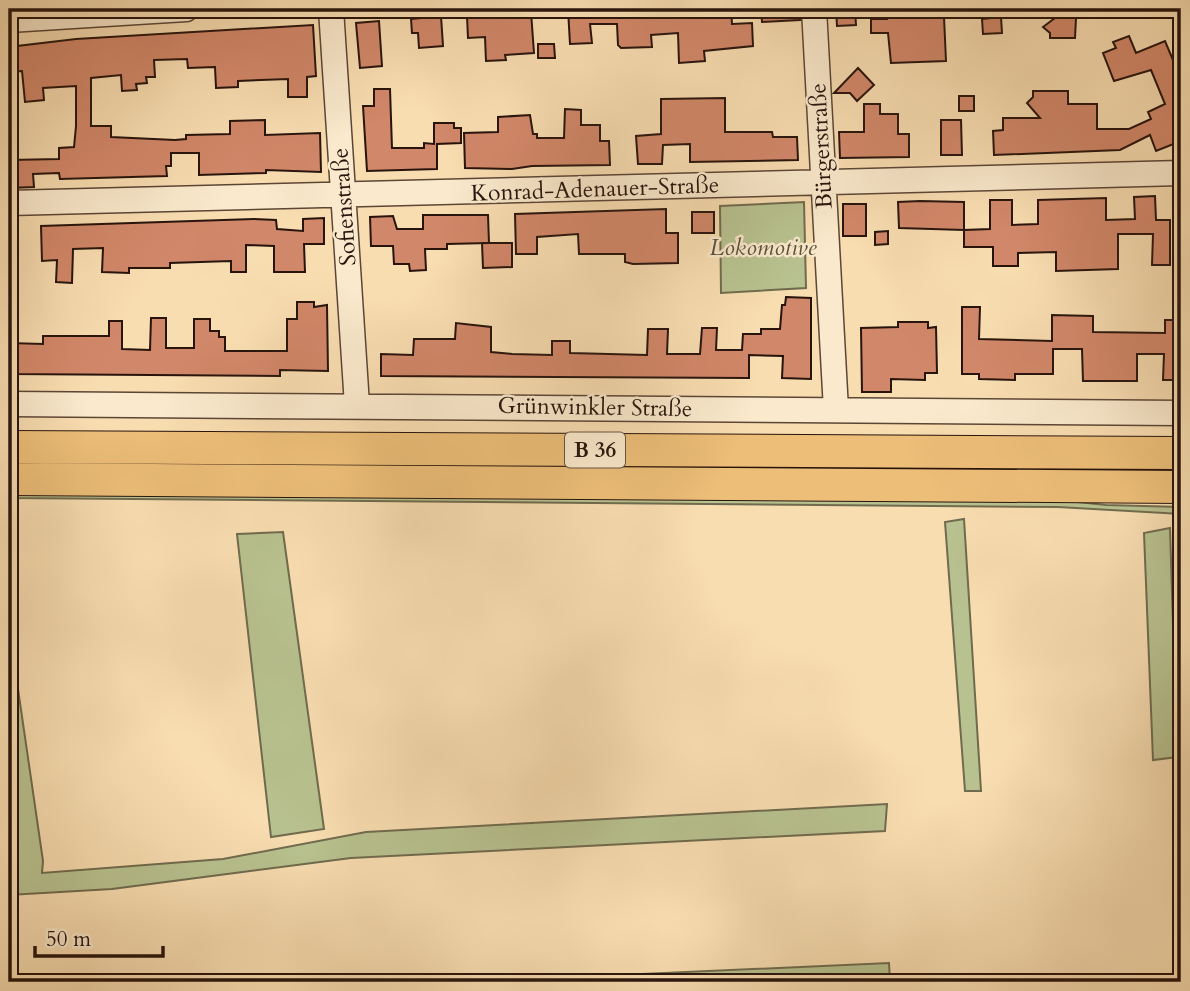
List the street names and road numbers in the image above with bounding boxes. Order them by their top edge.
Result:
street label: Bürgerstraße [802,82,840,210]
street label: Sofienstraße [324,147,364,267]
street label: Konrad-Adenauer-Straße [470,169,720,209]
street label: Grünwinkler Straße [497,390,693,424]
road number: B 36 [565,433,625,468]

